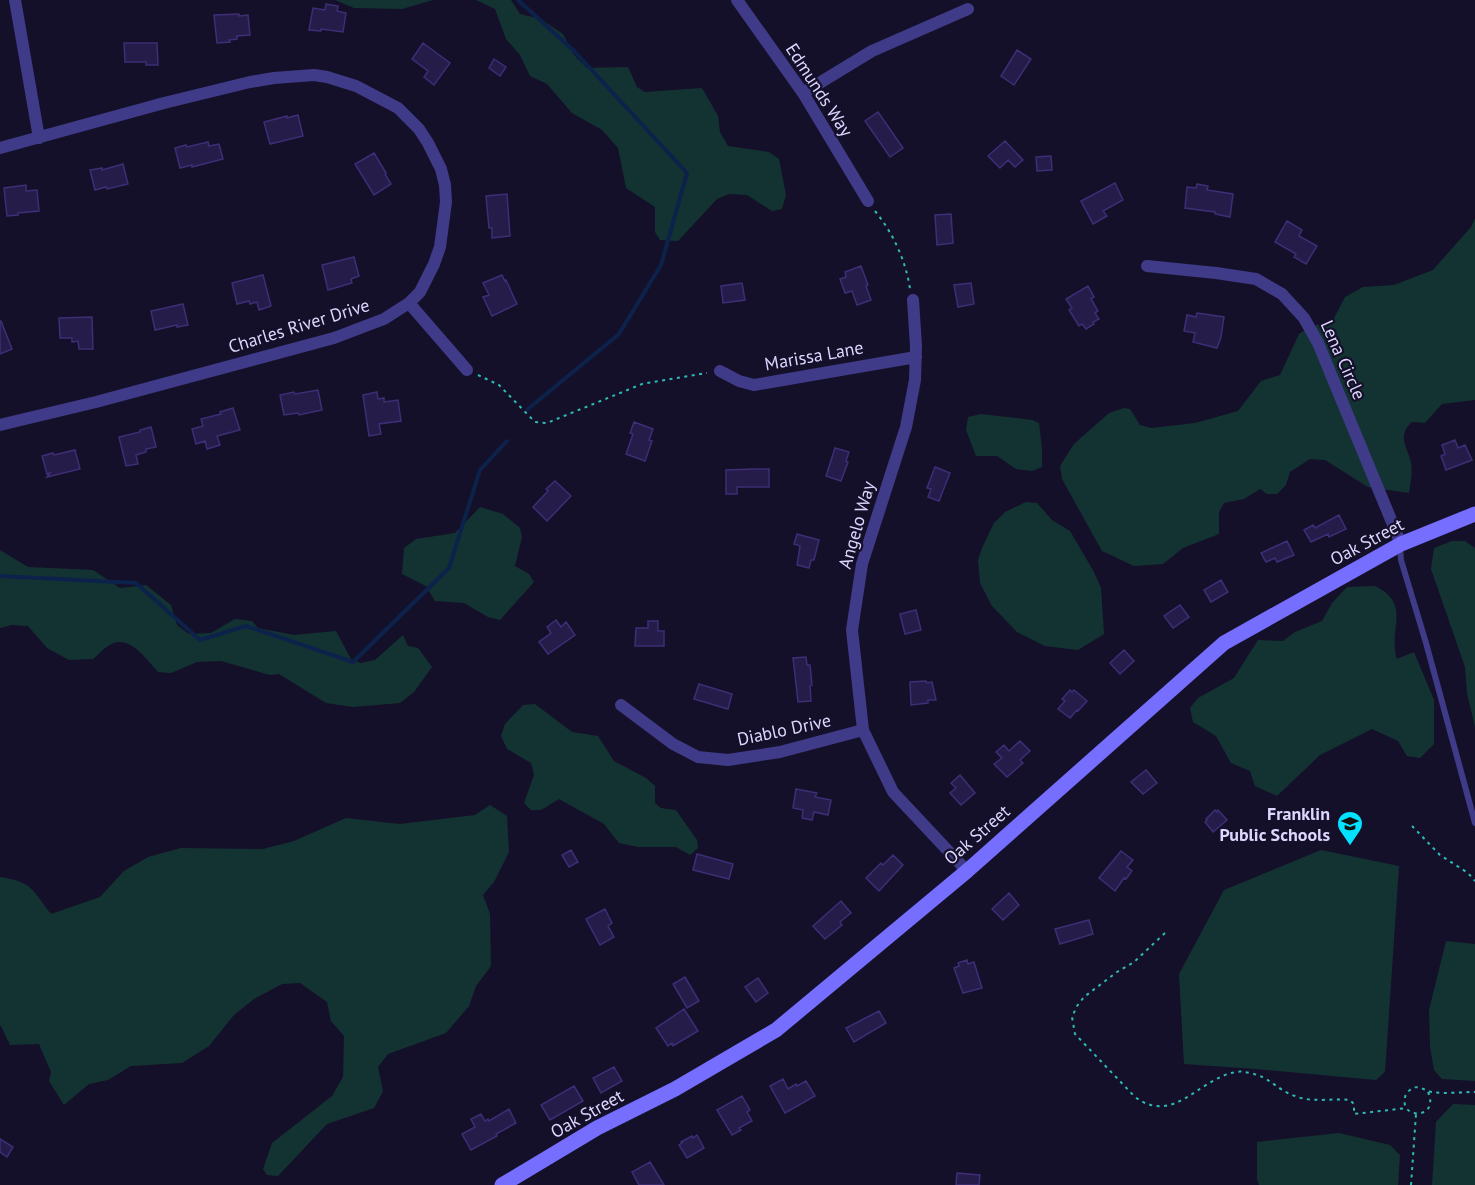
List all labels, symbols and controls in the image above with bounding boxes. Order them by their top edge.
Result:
street label: Edmunds Way [781,39,858,141]
street label: Charles River Drive [225,293,372,358]
street label: Lena Circle [1316,316,1371,403]
street label: Marissa Lane [763,336,865,376]
street label: Angelo Way [833,478,880,571]
street label: Oak Street [1326,513,1408,571]
street label: Diablo Drive [735,708,833,751]
street label: Oak Street [939,800,1014,870]
place label: Franklin Public Schools [1219,802,1330,846]
school or university icon: Franklin Public Schools [1335,809,1365,847]
street label: Oak Street [546,1084,627,1143]

